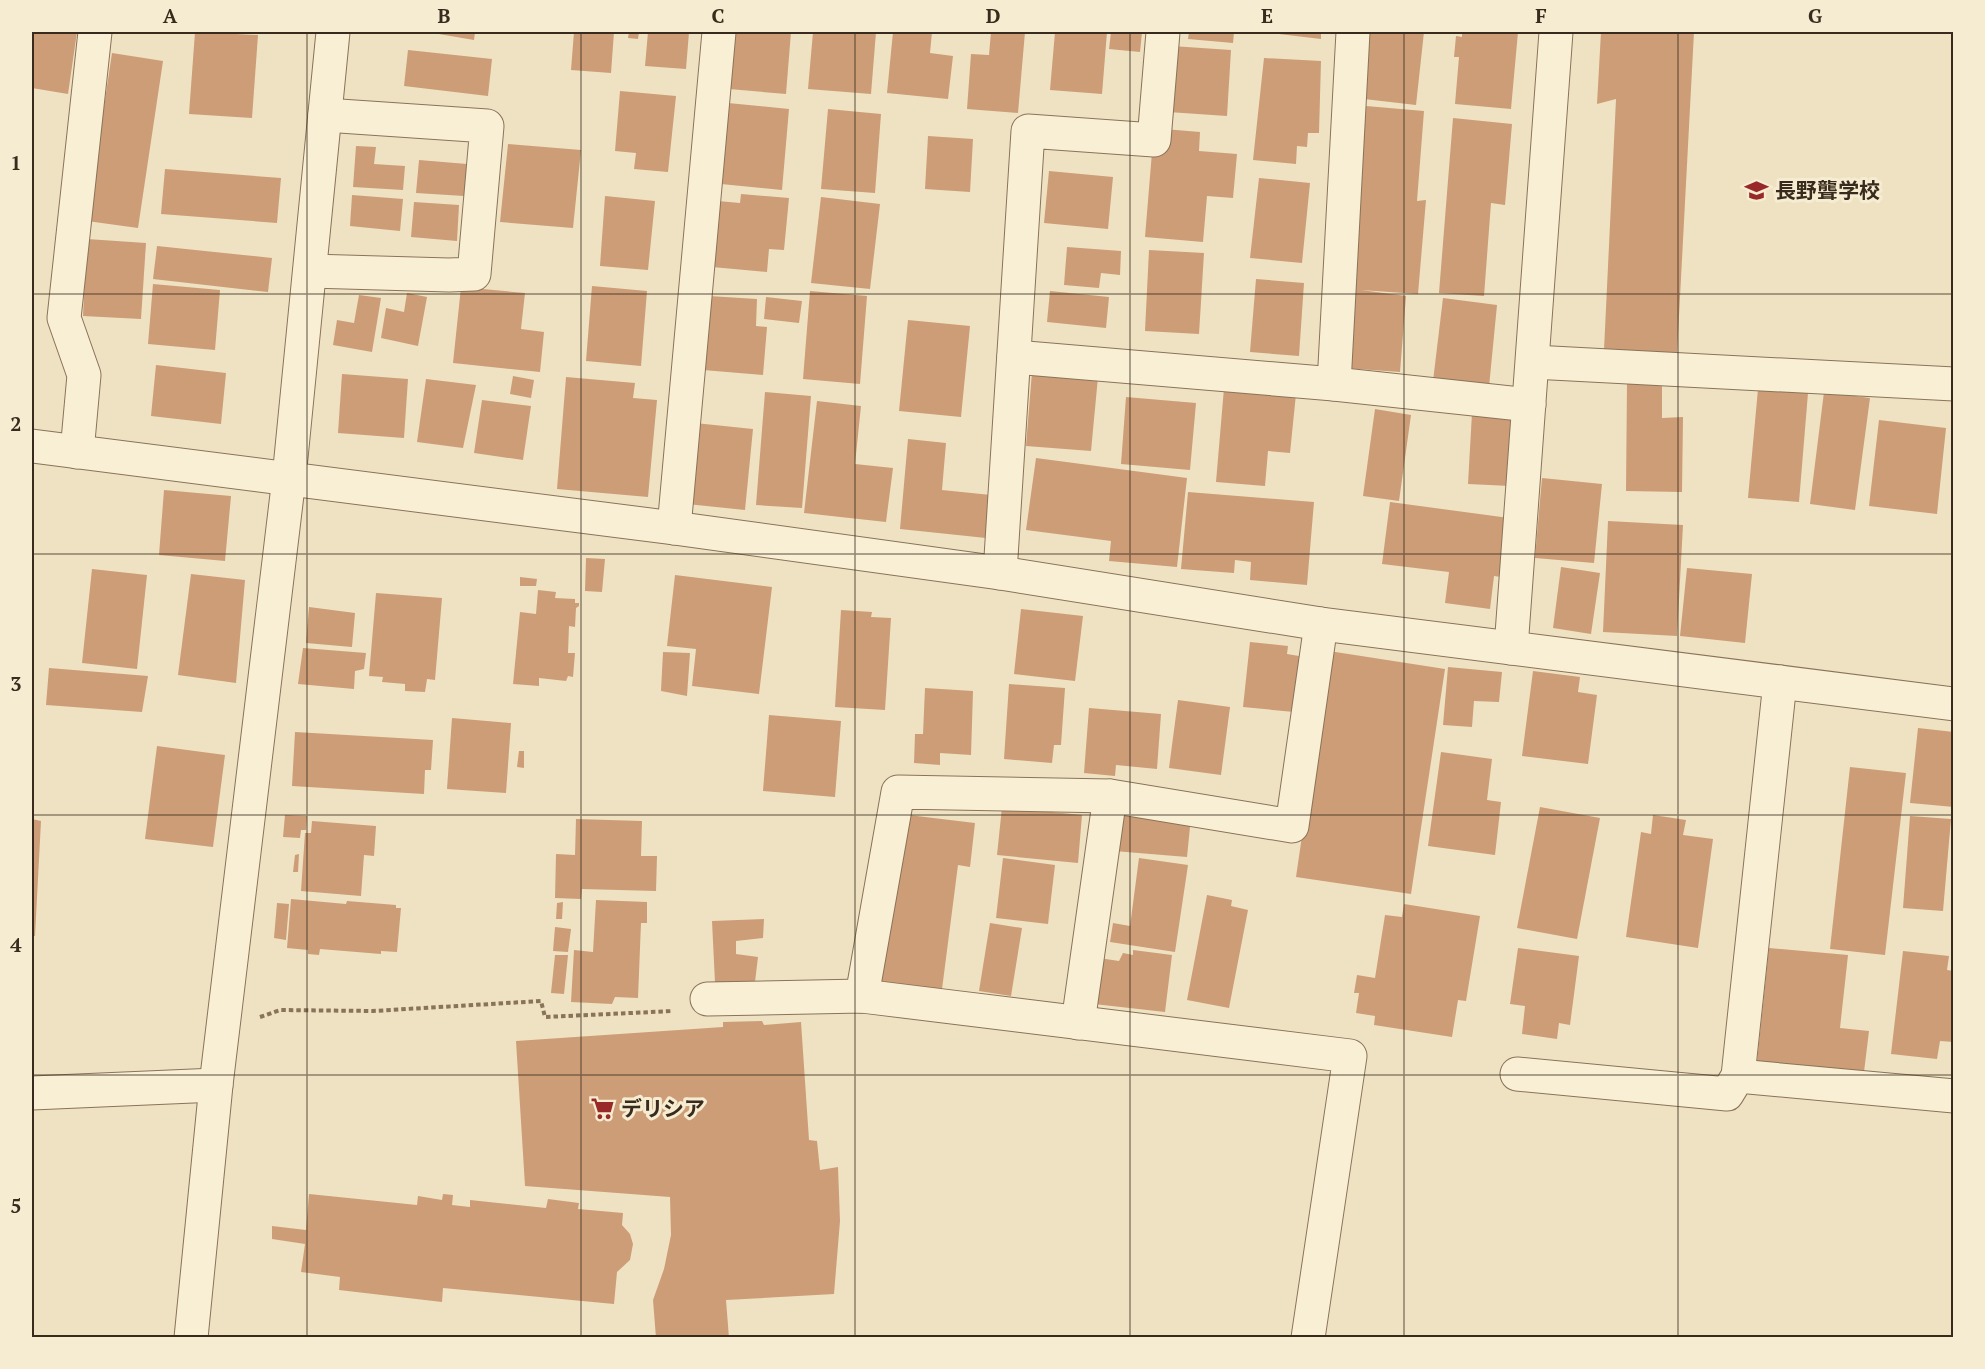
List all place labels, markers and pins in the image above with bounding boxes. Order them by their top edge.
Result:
place label: 長野聾学校 [1775,176,1880,204]
school or university icon: 長野聾学校 [1744,178,1770,204]
place label: デリシア [621,1094,705,1122]
supermarket icon: デリシア [590,1096,616,1122]

